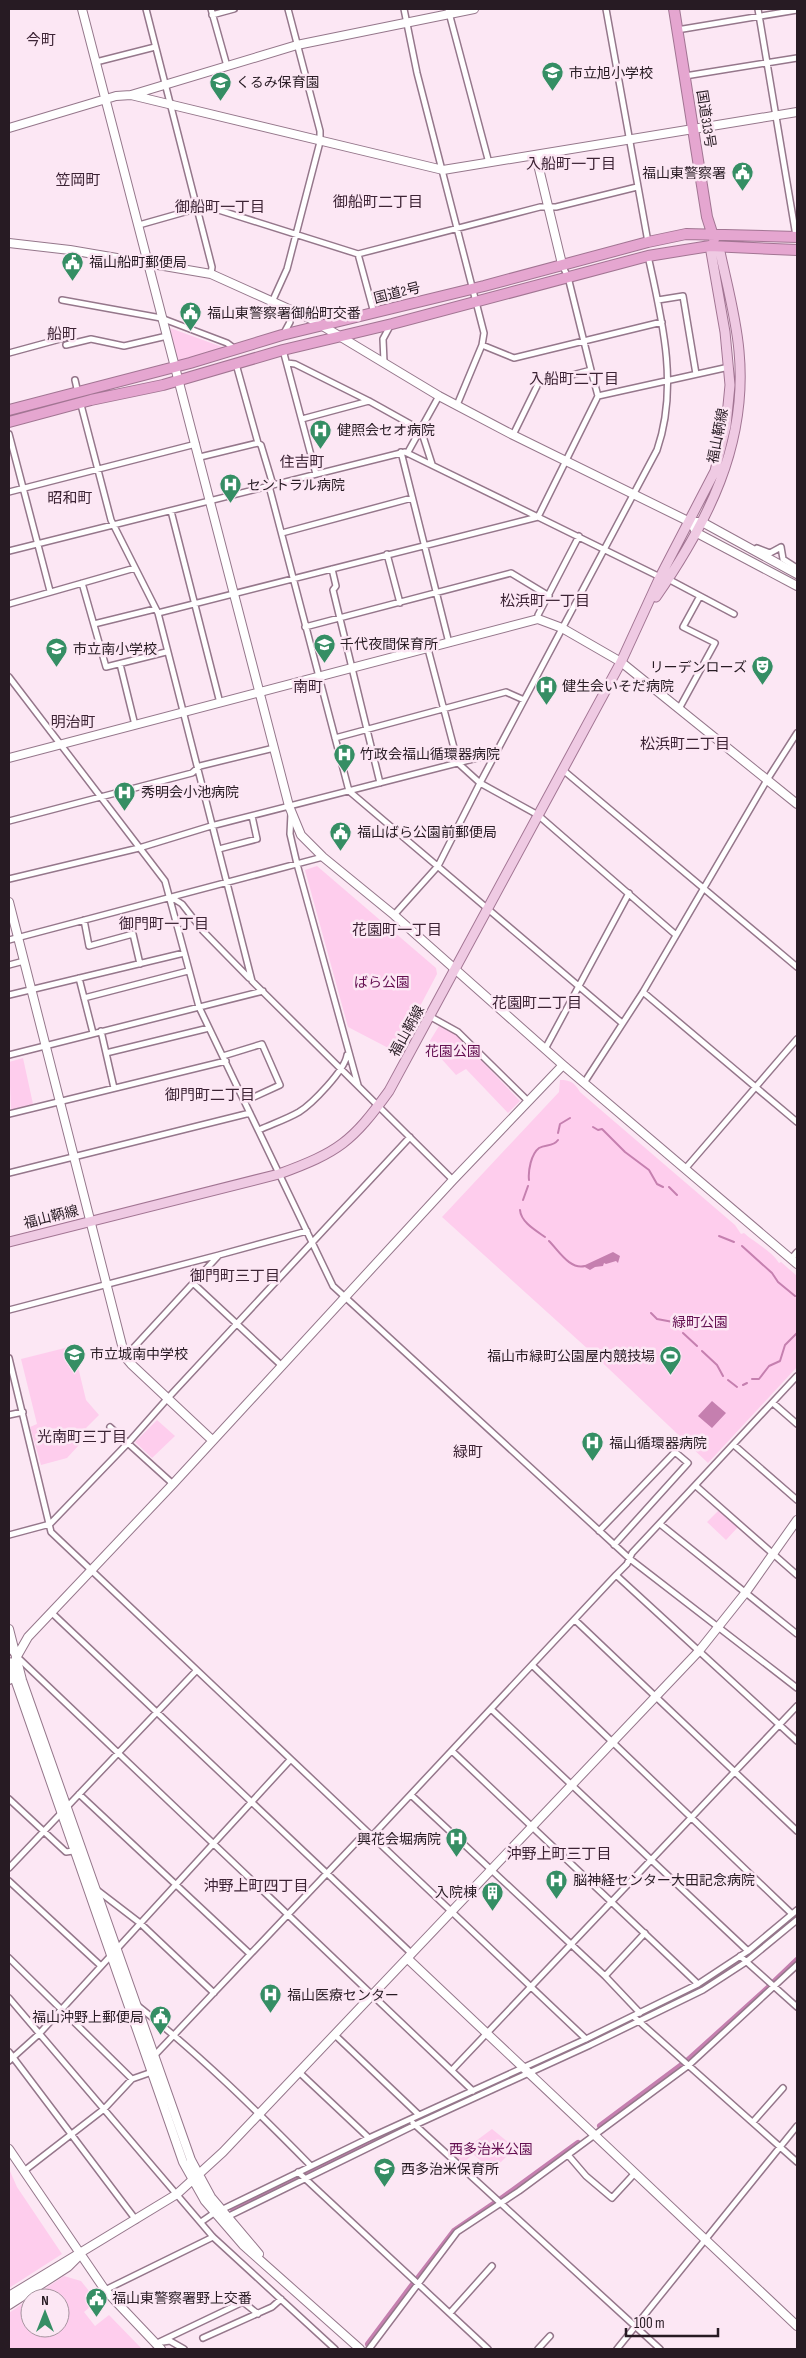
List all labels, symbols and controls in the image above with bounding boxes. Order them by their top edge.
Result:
district label: 今町 [26,31,56,50]
school or university icon: 市立旭小学校 [541,61,565,92]
place label: 市立旭小学校 [569,65,653,82]
school or university icon: くるみ保育園 [208,70,232,101]
place label: くるみ保育園 [236,74,320,91]
street label: 国道313号 [693,89,719,149]
district label: 入船町一丁目 [526,155,616,174]
public building icon: 福山東警察署 [730,161,754,192]
place label: 福山東警察署 [642,165,726,182]
district label: 笠岡町 [55,171,101,190]
district label: 御船町二丁目 [333,193,423,212]
district label: 御船町一丁目 [175,198,265,217]
public building icon: 福山船町郵便局 [61,250,85,281]
place label: 福山船町郵便局 [89,254,187,271]
street label: 国道2号 [372,279,422,307]
public building icon: 福山東警察署御船町交番 [179,301,203,332]
place label: 福山東警察署御船町交番 [207,305,361,322]
district label: 船町 [47,325,77,344]
district label: 入船町二丁目 [529,370,619,389]
street label: 福山鞆線 [704,407,732,465]
hospital icon: 健照会セオ病院 [309,418,333,449]
place label: 健照会セオ病院 [337,422,435,439]
district label: 住吉町 [279,453,325,472]
hospital icon: セントラル病院 [219,473,243,504]
place label: セントラル病院 [247,477,345,494]
district label: 昭和町 [47,489,93,508]
district label: 松浜町一丁目 [500,592,590,611]
school or university icon: 千代夜間保育所 [312,632,336,663]
place label: 千代夜間保育所 [340,636,438,653]
school or university icon: 市立南小学校 [45,637,69,668]
place label: 市立南小学校 [73,641,157,658]
theatre icon: リーデンローズ [751,655,775,686]
place label: リーデンローズ [650,659,747,676]
hospital icon: 健生会いそだ病院 [534,674,558,705]
district label: 南町 [293,678,323,697]
place label: 健生会いそだ病院 [562,678,674,695]
district label: 明治町 [50,713,96,732]
district label: 松浜町二丁目 [640,735,730,754]
hospital icon: 竹政会福山循環器病院 [332,742,356,773]
place label: 竹政会福山循環器病院 [360,746,500,763]
hospital icon: 秀明会小池病院 [113,780,137,811]
place label: 秀明会小池病院 [141,784,239,801]
public building icon: 福山ばら公園前郵便局 [329,820,353,851]
place label: 福山ばら公園前郵便局 [357,824,497,841]
district label: 御門町一丁目 [119,915,209,934]
district label: 花園町一丁目 [352,921,442,940]
park label: ばら公園 [354,974,410,991]
district label: 花園町二丁目 [492,994,582,1013]
street label: 福山鞆線 [386,1002,428,1060]
park label: 花園公園 [425,1043,481,1060]
district label: 御門町二丁目 [165,1086,255,1105]
street label: 福山鞆線 [22,1202,80,1232]
district label: 御門町三丁目 [190,1267,280,1286]
park label: 緑町公園 [672,1314,728,1331]
school or university icon: 市立城南中学校 [62,1342,86,1373]
sports icon: 福山市緑町公園屋内競技場 [659,1344,683,1375]
place label: 市立城南中学校 [90,1346,188,1363]
place label: 福山市緑町公園屋内競技場 [487,1348,655,1365]
district label: 光南町三丁目 [37,1428,127,1447]
hospital icon: 福山循環器病院 [581,1431,605,1462]
place label: 福山循環器病院 [609,1435,707,1452]
district label: 緑町 [453,1443,483,1462]
hospital icon: 興花会堀病院 [445,1827,469,1858]
place label: 興花会堀病院 [357,1831,441,1848]
district label: 沖野上町三丁目 [506,1845,612,1864]
hospital icon: 脳神経センター大田記念病院 [545,1868,569,1899]
place label: 脳神経センター大田記念病院 [573,1872,755,1889]
district label: 沖野上町四丁目 [203,1877,309,1896]
building icon: 入院棟 [481,1880,505,1911]
place label: 入院棟 [435,1884,477,1901]
hospital icon: 福山医療センター [259,1983,283,2014]
place label: 福山医療センター [287,1987,399,2004]
public building icon: 福山沖野上郵便局 [148,2005,172,2036]
place label: 福山沖野上郵便局 [32,2009,144,2026]
park label: 西多治米公園 [449,2141,533,2158]
school or university icon: 西多治米保育所 [373,2157,397,2188]
place label: 西多治米保育所 [401,2161,499,2178]
public building icon: 福山東警察署野上交番 [84,2286,108,2317]
north arrow [20,2288,70,2338]
place label: 福山東警察署野上交番 [112,2290,252,2307]
text: N [41,2292,49,2309]
scale bar [626,2306,718,2338]
text: 100 m [634,2314,665,2333]

